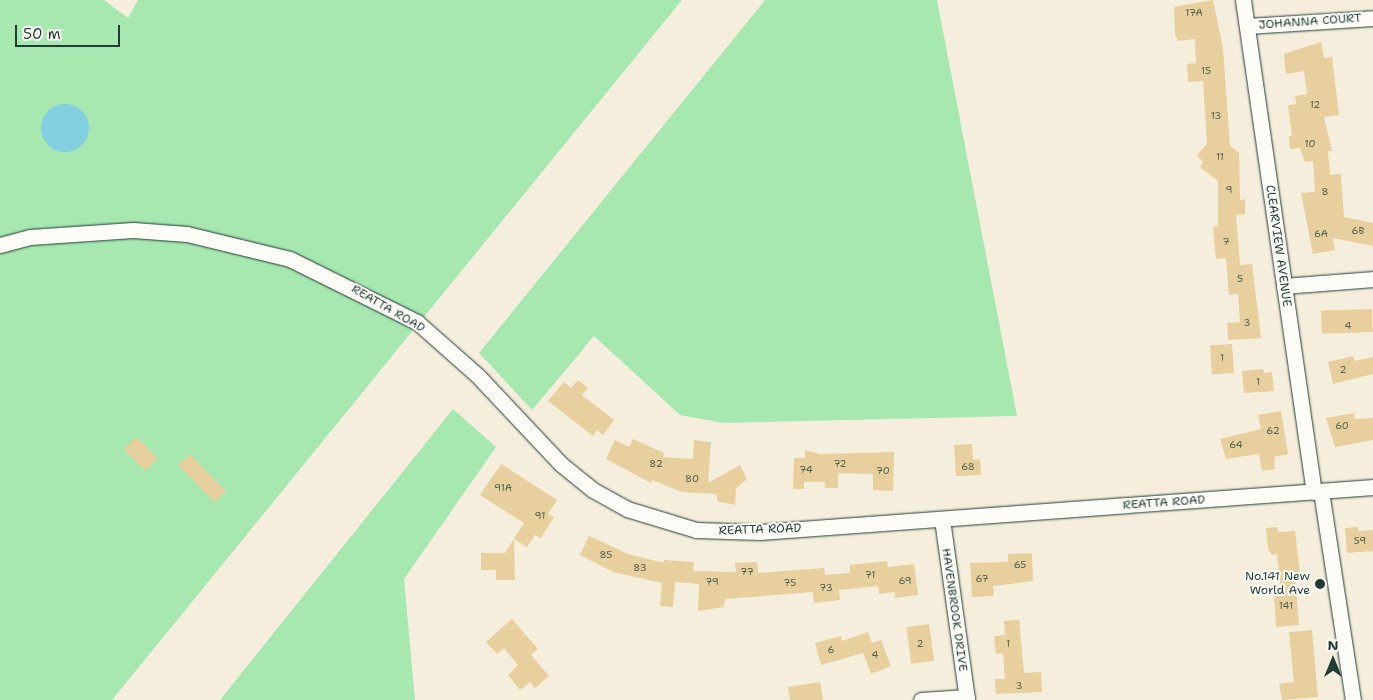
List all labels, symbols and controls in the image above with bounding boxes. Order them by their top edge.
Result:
house number: 17A [1185,7,1203,19]
street label: JOHANNA COURT [1258,11,1362,33]
scale bar [18,15,122,47]
text: 50 m [23,24,61,44]
house number: 15 [1201,65,1211,77]
house number: 12 [1310,99,1320,111]
house number: 13 [1211,110,1221,122]
house number: 10 [1305,138,1315,150]
house number: 11 [1216,151,1224,163]
house number: 9 [1226,184,1232,196]
street label: CLEARVIEW AVENUE [1262,184,1294,308]
house number: 8 [1322,186,1328,198]
house number: 6B [1352,225,1364,237]
house number: 6A [1314,228,1328,240]
house number: 7 [1223,236,1229,248]
house number: 5 [1237,273,1243,285]
street label: REATTA ROAD [349,282,427,336]
house number: 3 [1244,317,1250,329]
house number: 4 [1345,320,1351,332]
house number: 1 [1220,352,1224,364]
house number: 2 [1340,364,1346,376]
house number: 1 [1256,376,1260,388]
house number: 60 [1335,420,1349,432]
house number: 62 [1266,425,1280,437]
house number: 64 [1229,439,1243,451]
house number: 82 [649,458,663,470]
house number: 72 [833,458,847,470]
house number: 68 [961,461,975,473]
house number: 74 [799,464,813,476]
house number: 70 [876,465,890,477]
house number: 80 [685,473,699,485]
house number: 91A [494,482,512,494]
street label: REATTA ROAD [1122,493,1206,513]
house number: 91 [535,510,545,522]
street label: REATTA ROAD [718,521,802,539]
house number: 59 [1354,535,1366,547]
street label: HAVENBROOK DRIVE [938,547,970,673]
house number: 85 [600,549,612,561]
house number: 65 [1014,559,1026,571]
house number: 83 [633,562,647,574]
house number: 77 [740,566,754,578]
house number: 71 [865,569,875,581]
place label: No.141 New World Ave [1245,570,1310,598]
house number: 67 [976,573,988,585]
house number: 69 [898,575,912,587]
house number: 79 [705,576,719,588]
house number: 75 [784,577,796,589]
marker: No.141 New World Ave [1314,578,1326,590]
house number: 73 [819,582,833,594]
house number: 141 [1279,600,1293,612]
north arrow [1308,635,1358,685]
text: N [1327,636,1339,654]
house number: 2 [917,638,923,650]
house number: 1 [1006,638,1010,650]
house number: 6 [828,644,834,656]
house number: 4 [872,649,878,661]
house number: 3 [1016,680,1022,692]

